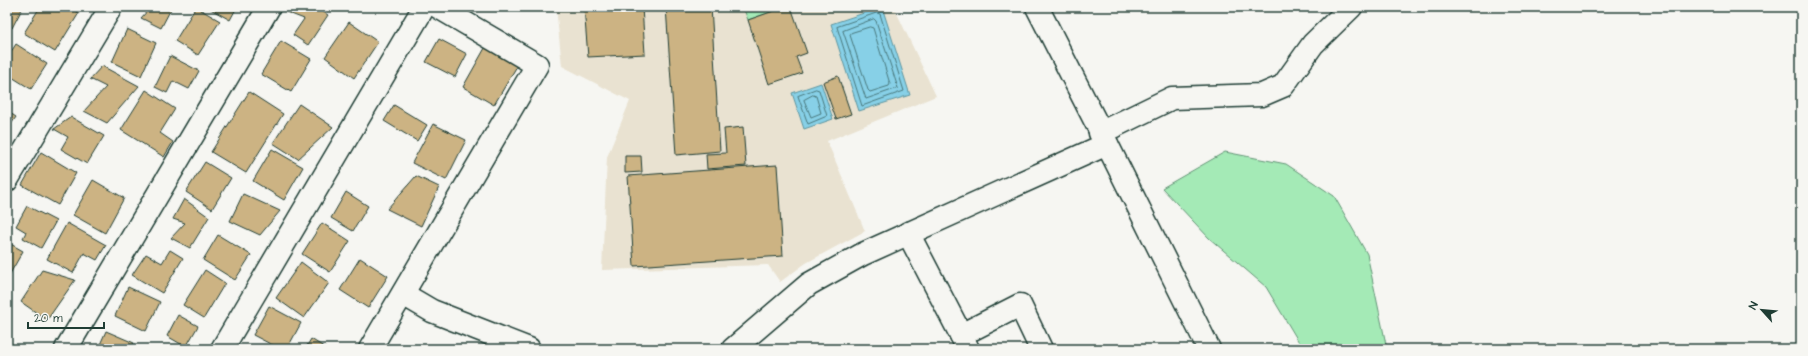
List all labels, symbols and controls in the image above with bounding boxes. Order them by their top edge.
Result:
north arrow [1742,290,1782,330]
text: N [1745,299,1762,312]
scale bar [28,304,104,330]
text: 20 m [34,310,63,327]

